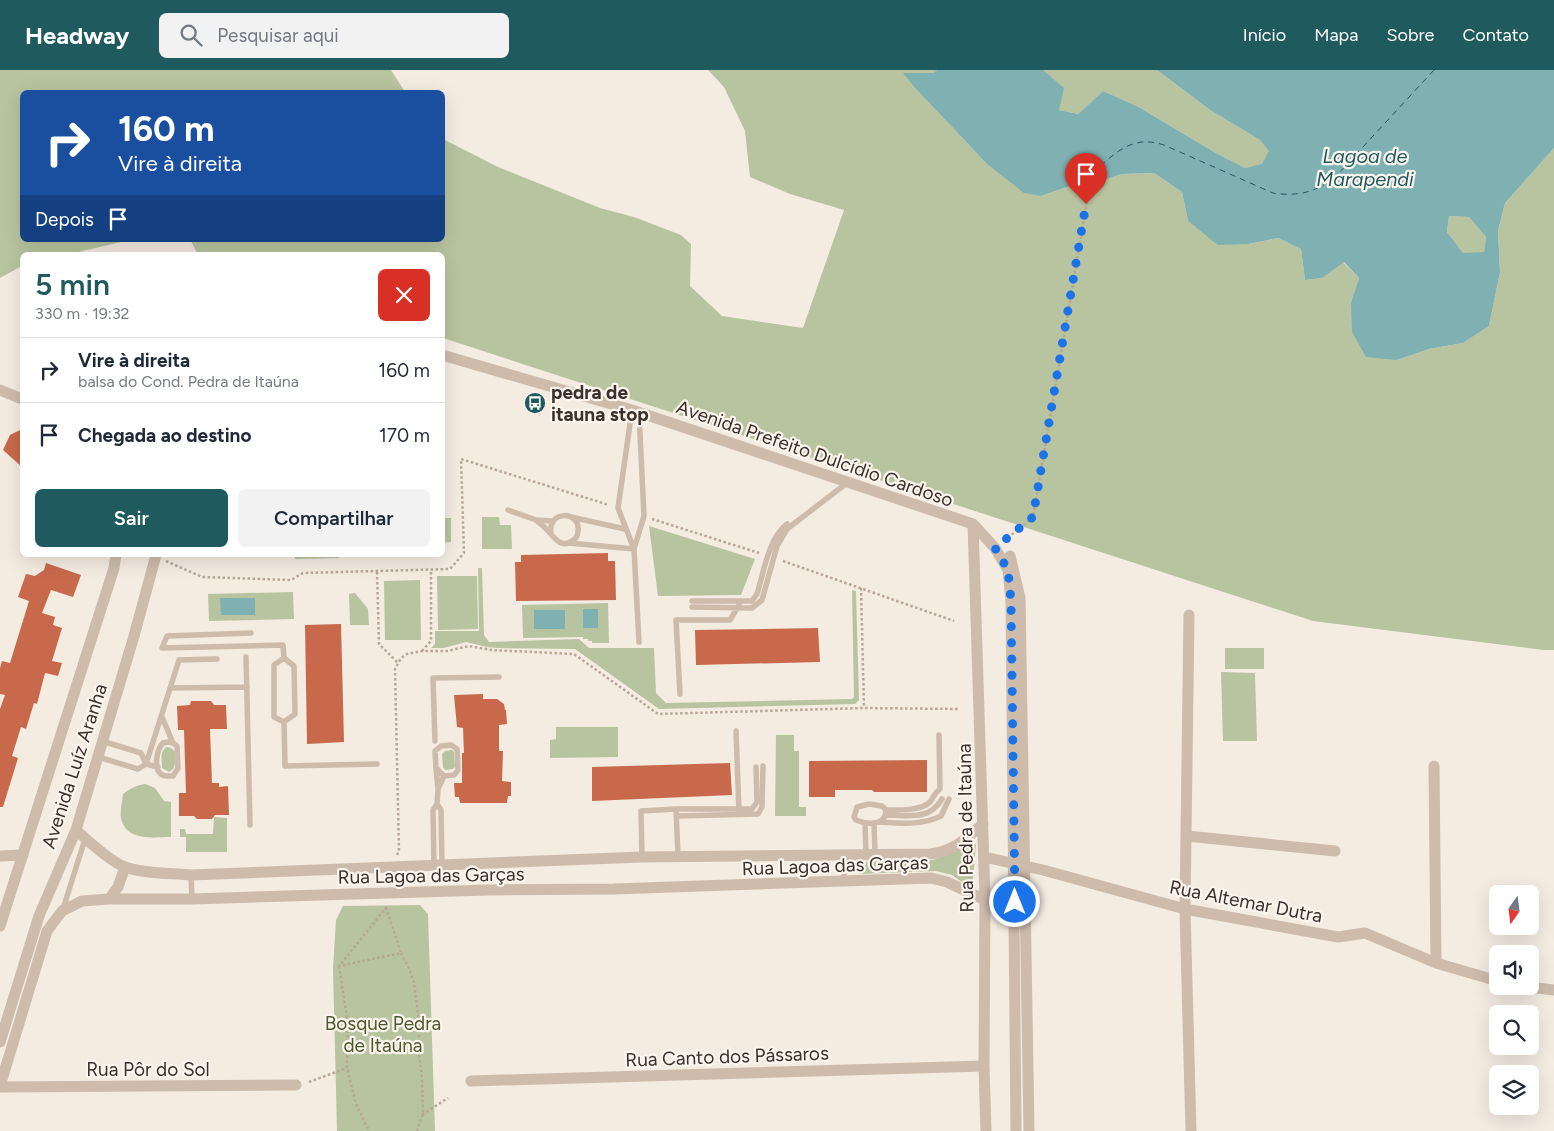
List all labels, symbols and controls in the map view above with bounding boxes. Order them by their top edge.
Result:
search box [159,13,509,58]
text: Headway [25,21,129,50]
icon: search [177,21,205,49]
text: Pesquisar aqui [217,24,339,47]
text: Início [1243,24,1286,46]
text: Mapa [1314,24,1358,46]
text: Sobre [1386,24,1434,46]
text: Contato [1462,24,1529,46]
text: 160 m [118,108,215,150]
icon: right [35,110,100,175]
water label: Lagoa de Marapendi [1316,144,1414,191]
text: Vire à direita [118,150,242,177]
pin [1065,153,1107,204]
icon: arrive [1072,160,1100,188]
icon: arrive [104,205,132,233]
text: Depois [35,208,94,231]
text: 5 min [35,266,110,303]
button: close [378,269,430,321]
text: 330 m · 19:32 [35,304,130,323]
text: Vire à direita [78,349,190,372]
icon: right [35,356,63,384]
text: 160 m [378,359,430,382]
text: balsa do Cond. Pedra de Itaúna [78,372,299,391]
place label: pedra de itauna stop [551,381,649,426]
bus stop icon: pedra de itauna stop [523,391,547,415]
street label: Avenida Prefeito Dulcídio Cardoso [673,395,956,512]
icon: arrive [35,421,63,449]
text: Chegada ao destino [78,424,251,447]
text: 170 m [379,424,430,447]
button: Sair [35,489,228,547]
button: Compartilhar [238,489,430,547]
street label: Avenida Luíz Aranha [37,681,112,851]
street label: Rua Pedra de Itaúna [953,743,978,913]
street label: Rua Lagoa das Garças [741,851,929,880]
street label: Rua Lagoa das Garças [337,862,525,889]
position arrow [988,875,1040,927]
street label: Rua Altemar Dutra [1167,875,1324,928]
north arrow [1489,885,1539,935]
map controls [1489,885,1539,1115]
button: sound [1489,945,1539,995]
button: search [1489,1005,1539,1055]
park label: Bosque Pedra de Itaúna [325,1012,441,1057]
street label: Rua Canto dos Pássaros [625,1041,829,1072]
street label: Rua Pôr do Sol [86,1058,210,1081]
button: layers [1489,1065,1539,1115]

